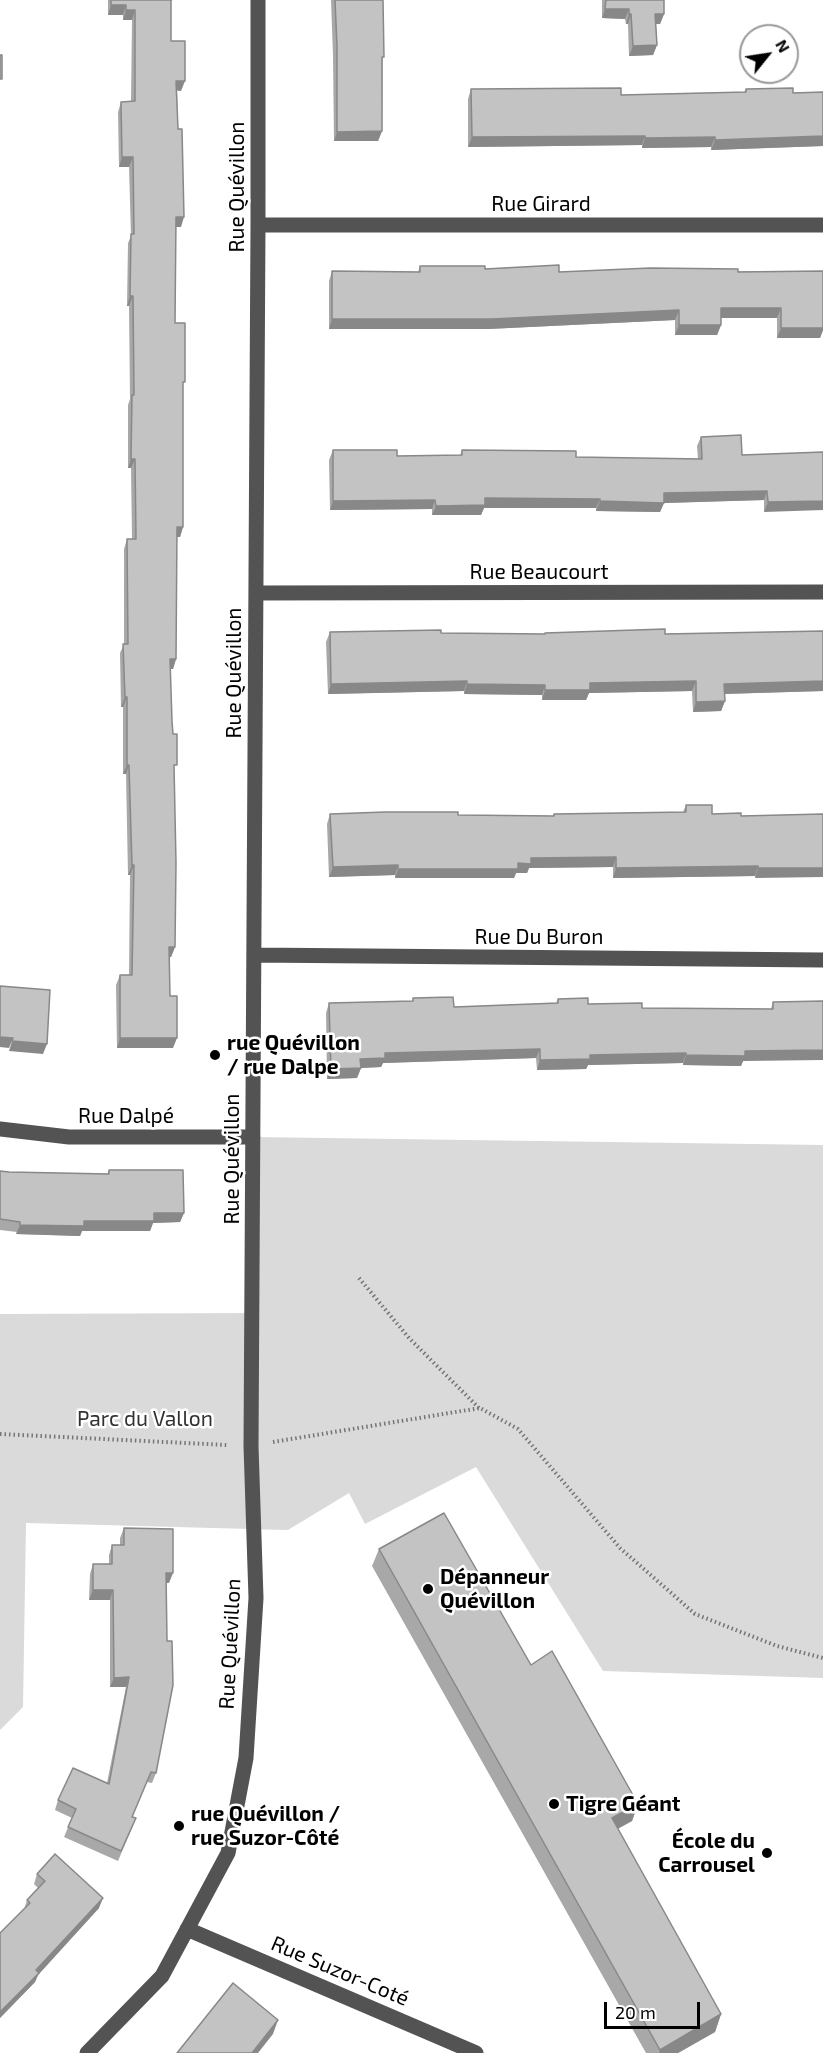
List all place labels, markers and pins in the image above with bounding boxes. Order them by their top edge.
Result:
place label: rue Quévillon / rue Dalpe [227,1030,360,1080]
marker: rue Quévillon / rue Dalpe [208,1048,222,1062]
place label: Dépanneur Quévillon [440,1564,549,1614]
marker: Dépanneur Quévillon [421,1582,435,1596]
place label: Tigre Géant [566,1791,680,1817]
marker: Tigre Géant [547,1797,561,1811]
place label: rue Quévillon / rue Suzor-Côté [191,1801,340,1851]
marker: rue Quévillon / rue Suzor-Côté [172,1819,186,1833]
place label: École du Carrousel [658,1828,755,1878]
marker: École du Carrousel [760,1846,774,1860]

